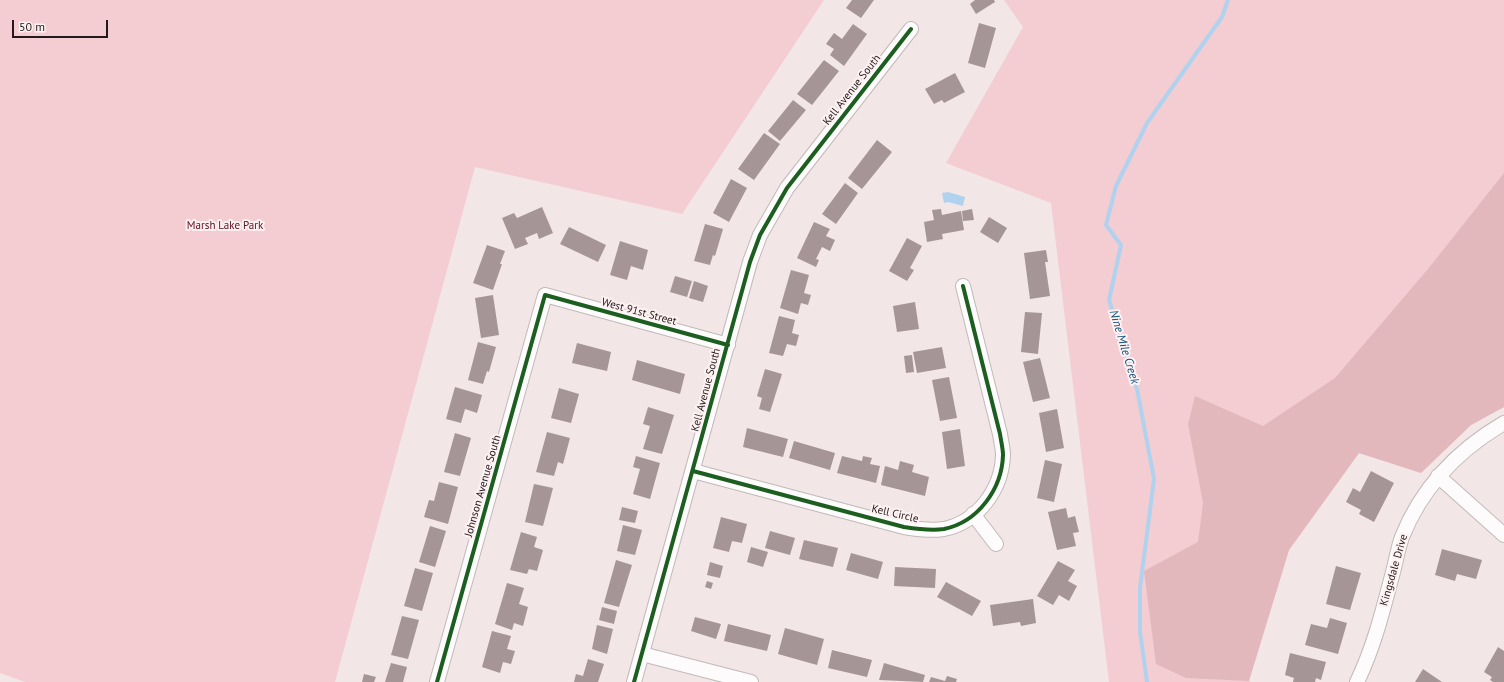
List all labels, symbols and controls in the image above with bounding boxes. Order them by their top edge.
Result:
scale bar [14,12,110,38]
text: 50 m [19,19,45,34]
street label: Kell Avenue South [820,52,884,128]
park label: Marsh Lake Park [187,219,263,233]
street label: West 91st Street [600,296,678,328]
water label: Nine Mile Creek [1106,308,1142,386]
street label: Kell Avenue South [689,347,723,433]
street label: Johnson Avenue South [462,434,504,538]
street label: Kell Circle [870,502,920,526]
street label: Kingsdale Drive [1377,533,1411,607]

